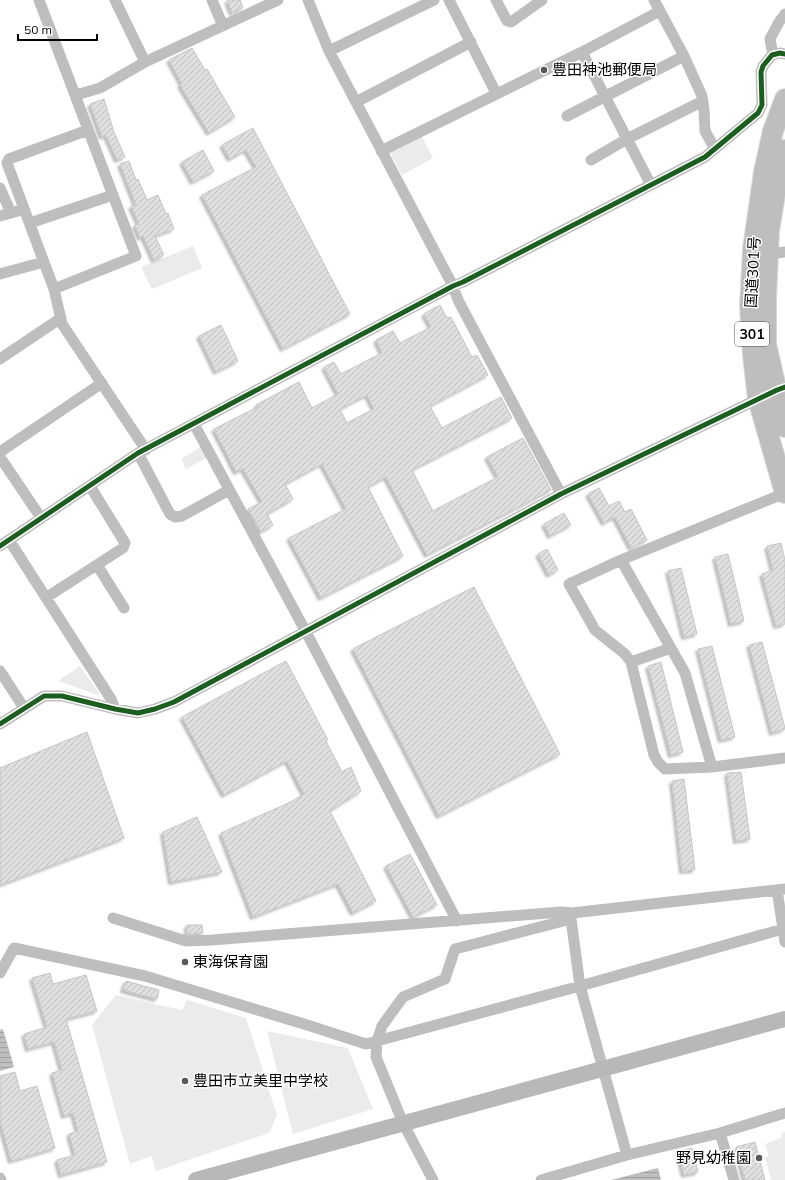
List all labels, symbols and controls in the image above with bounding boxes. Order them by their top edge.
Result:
scale bar [18,16,97,42]
text: 50 m [24,22,52,37]
place label: 豊田神池郵便局 [552,60,657,79]
marker: 豊田神池郵便局 [539,65,549,75]
street label: 国道301号 [741,236,764,308]
road number: 301 [735,322,769,346]
place label: 東海保育園 [193,952,268,971]
marker: 東海保育園 [180,957,190,967]
place label: 豊田市立美里中学校 [193,1071,328,1090]
marker: 豊田市立美里中学校 [180,1076,190,1086]
place label: 野見幼稚園 [676,1148,751,1167]
marker: 野見幼稚園 [754,1153,764,1163]

